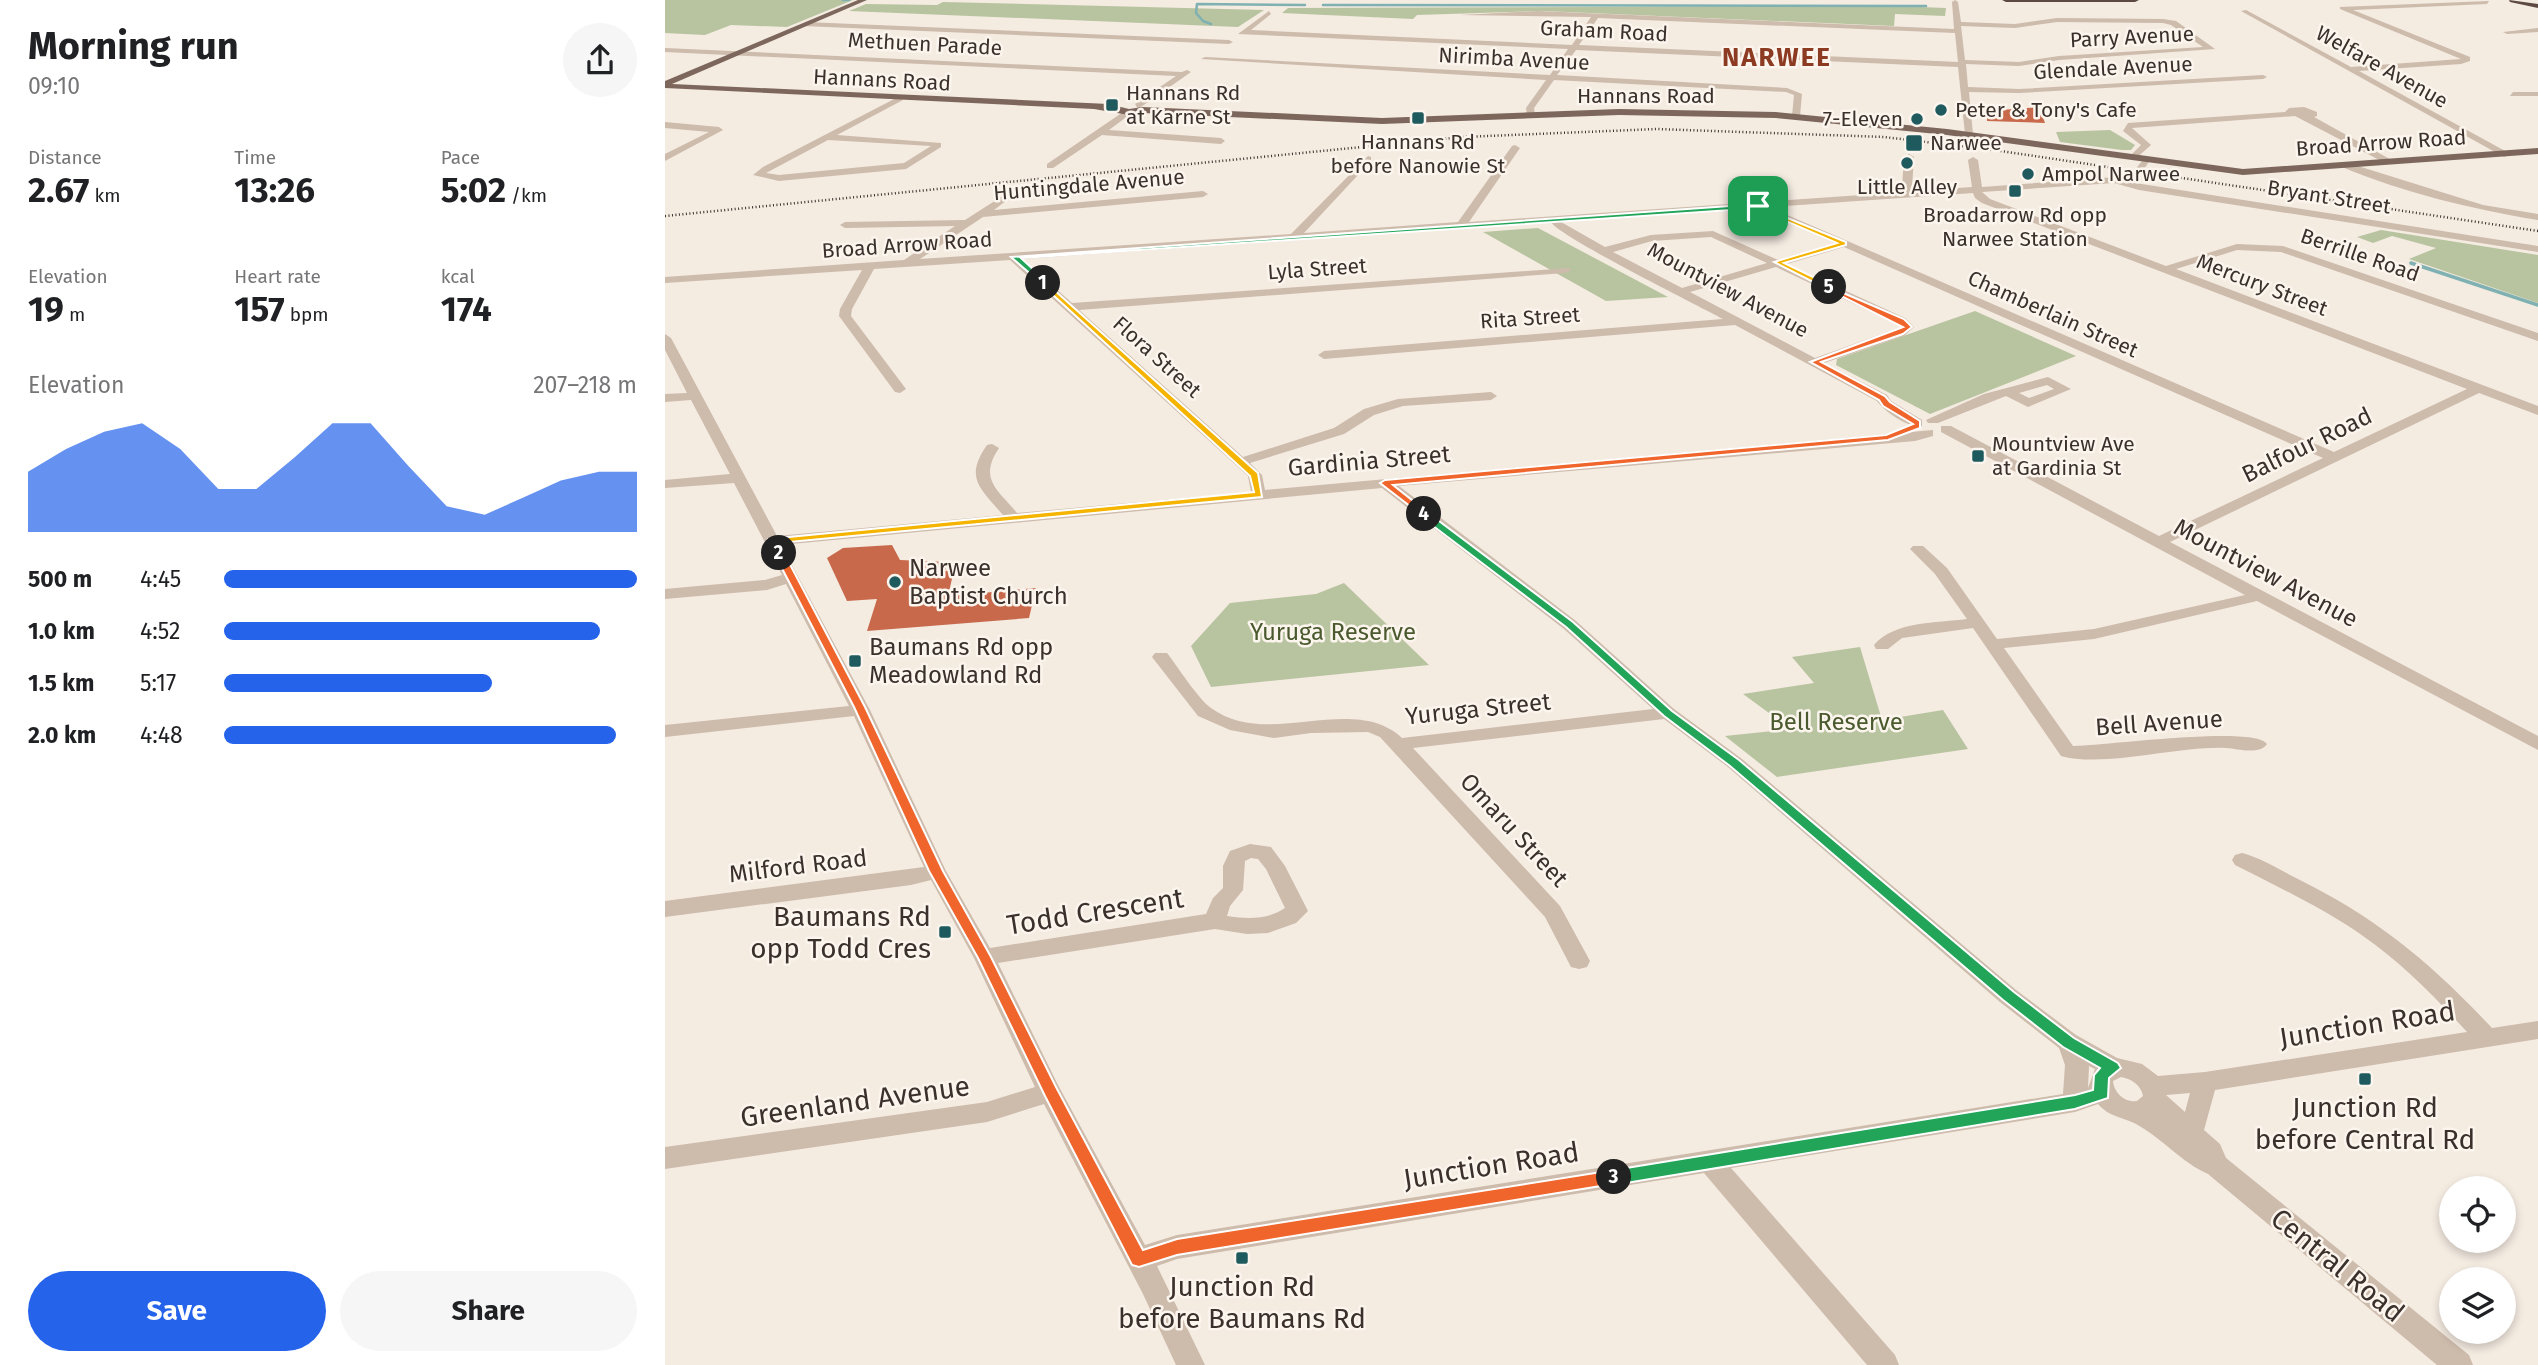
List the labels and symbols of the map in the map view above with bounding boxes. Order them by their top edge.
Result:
street label: Graham Road [1540,15,1668,47]
street label: Welfare Avenue [2311,20,2453,114]
street label: Parry Avenue [2069,21,2195,53]
street label: Methuen Parade [847,27,1003,61]
street label: Nirimba Avenue [1438,42,1590,76]
district label: NARWEE [1722,42,1832,73]
street label: Glendale Avenue [2033,51,2193,85]
street label: Hannans Road [812,63,952,97]
place label: Hannans Rd at Karne St [1126,80,1240,130]
street label: Hannans Road [1577,83,1715,109]
marker: Hannans Rd at Karne St [1104,97,1120,113]
place label: Peter & Tony's Cafe [1955,97,2137,123]
marker: Peter & Tony's Cafe [1933,102,1949,118]
place label: 7-Eleven [1823,106,1903,132]
marker: Hannans Rd before Nanowie St [1410,110,1426,126]
marker: 7-Eleven [1909,111,1925,127]
street label: Broad Arrow Road [2295,124,2467,162]
place label: Hannans Rd before Nanowie St [1331,129,1506,179]
place label: Narwee [1930,130,2002,156]
marker: Narwee [1904,133,1924,153]
marker: Little Alley [1899,155,1915,171]
place label: Ampol Narwee [2042,161,2180,187]
street label: Huntingdale Avenue [992,164,1186,206]
marker: Ampol Narwee [2020,166,2036,182]
place label: Little Alley [1857,174,1958,200]
street label: Bryant Street [2265,174,2393,220]
pin [1728,176,1788,236]
marker: Broadarrow Rd opp Narwee Station [2007,183,2023,199]
place label: Broadarrow Rd opp Narwee Station [1923,202,2107,252]
street label: Berrille Road [2297,223,2423,287]
street label: Broad Arrow Road [821,226,993,264]
street label: Mountview Avenue [1643,237,1813,343]
street label: Mercury Street [2193,248,2332,322]
street label: Lyla Street [1267,253,1368,285]
street label: Chamberlain Street [1964,265,2143,363]
pin: 1 [1025,266,1061,300]
pin: 5 [1811,270,1847,304]
street label: Rita Street [1479,302,1581,334]
street label: Flora Street [1108,311,1207,404]
street label: Balfour Road [2237,401,2377,489]
place label: Mountview Ave at Gardinia St [1992,431,2135,481]
street label: Gardinia Street [1286,440,1452,482]
marker: Mountview Ave at Gardinia St [1970,448,1986,464]
pin: 4 [1407,496,1441,532]
street label: Mountview Avenue [2169,513,2363,633]
pin: 2 [761,536,797,570]
place label: Narwee Baptist Church [909,554,1068,610]
marker: Narwee Baptist Church [887,574,903,590]
park label: Yuruga Reserve [1250,618,1416,646]
place label: Baumans Rd opp Meadowland Rd [869,633,1053,689]
marker: Baumans Rd opp Meadowland Rd [847,653,863,669]
street label: Yuruga Street [1404,687,1552,731]
street label: Bell Avenue [2094,705,2224,741]
park label: Bell Reserve [1769,708,1903,736]
street label: Omaru Street [1454,767,1574,893]
street label: Milford Road [727,844,869,888]
street label: Todd Crescent [1004,881,1187,942]
place label: Baumans Rd opp Todd Cres [750,900,931,965]
marker: Baumans Rd opp Todd Cres [937,924,953,940]
street label: Junction Road [2277,994,2457,1055]
street label: Greenland Avenue [738,1069,972,1134]
marker: Junction Rd before Central Rd [2357,1071,2373,1087]
place label: Junction Rd before Central Rd [2255,1091,2475,1156]
street label: Junction Road [1401,1135,1581,1196]
pin: 3 [1597,1160,1632,1194]
street label: Central Road [2264,1202,2411,1329]
marker: Junction Rd before Baumans Rd [1234,1250,1250,1266]
place label: Junction Rd before Baumans Rd [1118,1270,1366,1335]

